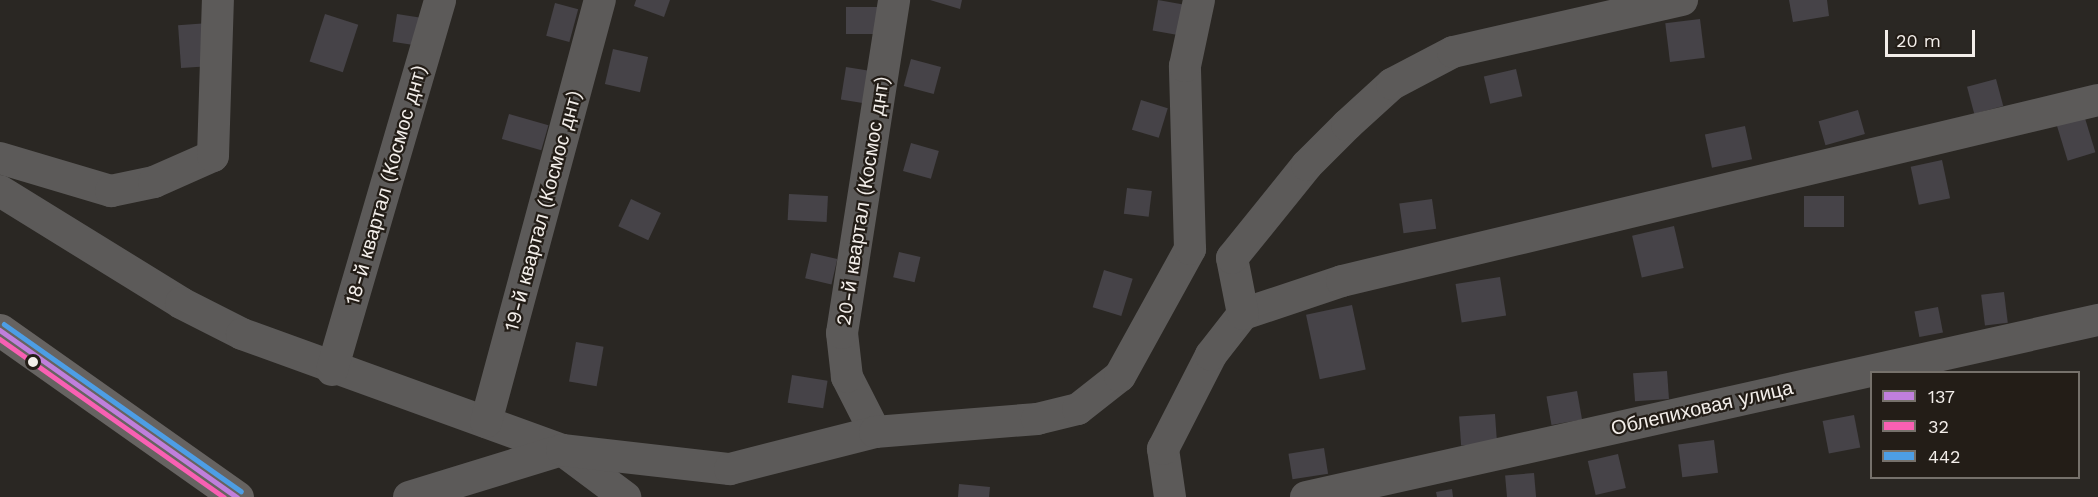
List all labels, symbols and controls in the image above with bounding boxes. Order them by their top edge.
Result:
scale bar [1888,18,1978,56]
text: 20 m [1896,30,1941,51]
street label: 18-й квартал (Космос днт) [340,62,432,308]
street label: 20-й квартал (Космос днт) [831,75,895,327]
street label: 19-й квартал (Космос днт) [499,88,587,334]
unlabelled marker [27,356,39,368]
legend [1870,371,2080,479]
street label: Облепиховая улица [1609,375,1795,441]
text: 137 [1928,386,1955,407]
text: 32 [1928,416,1949,437]
text: 442 [1928,446,1961,467]

